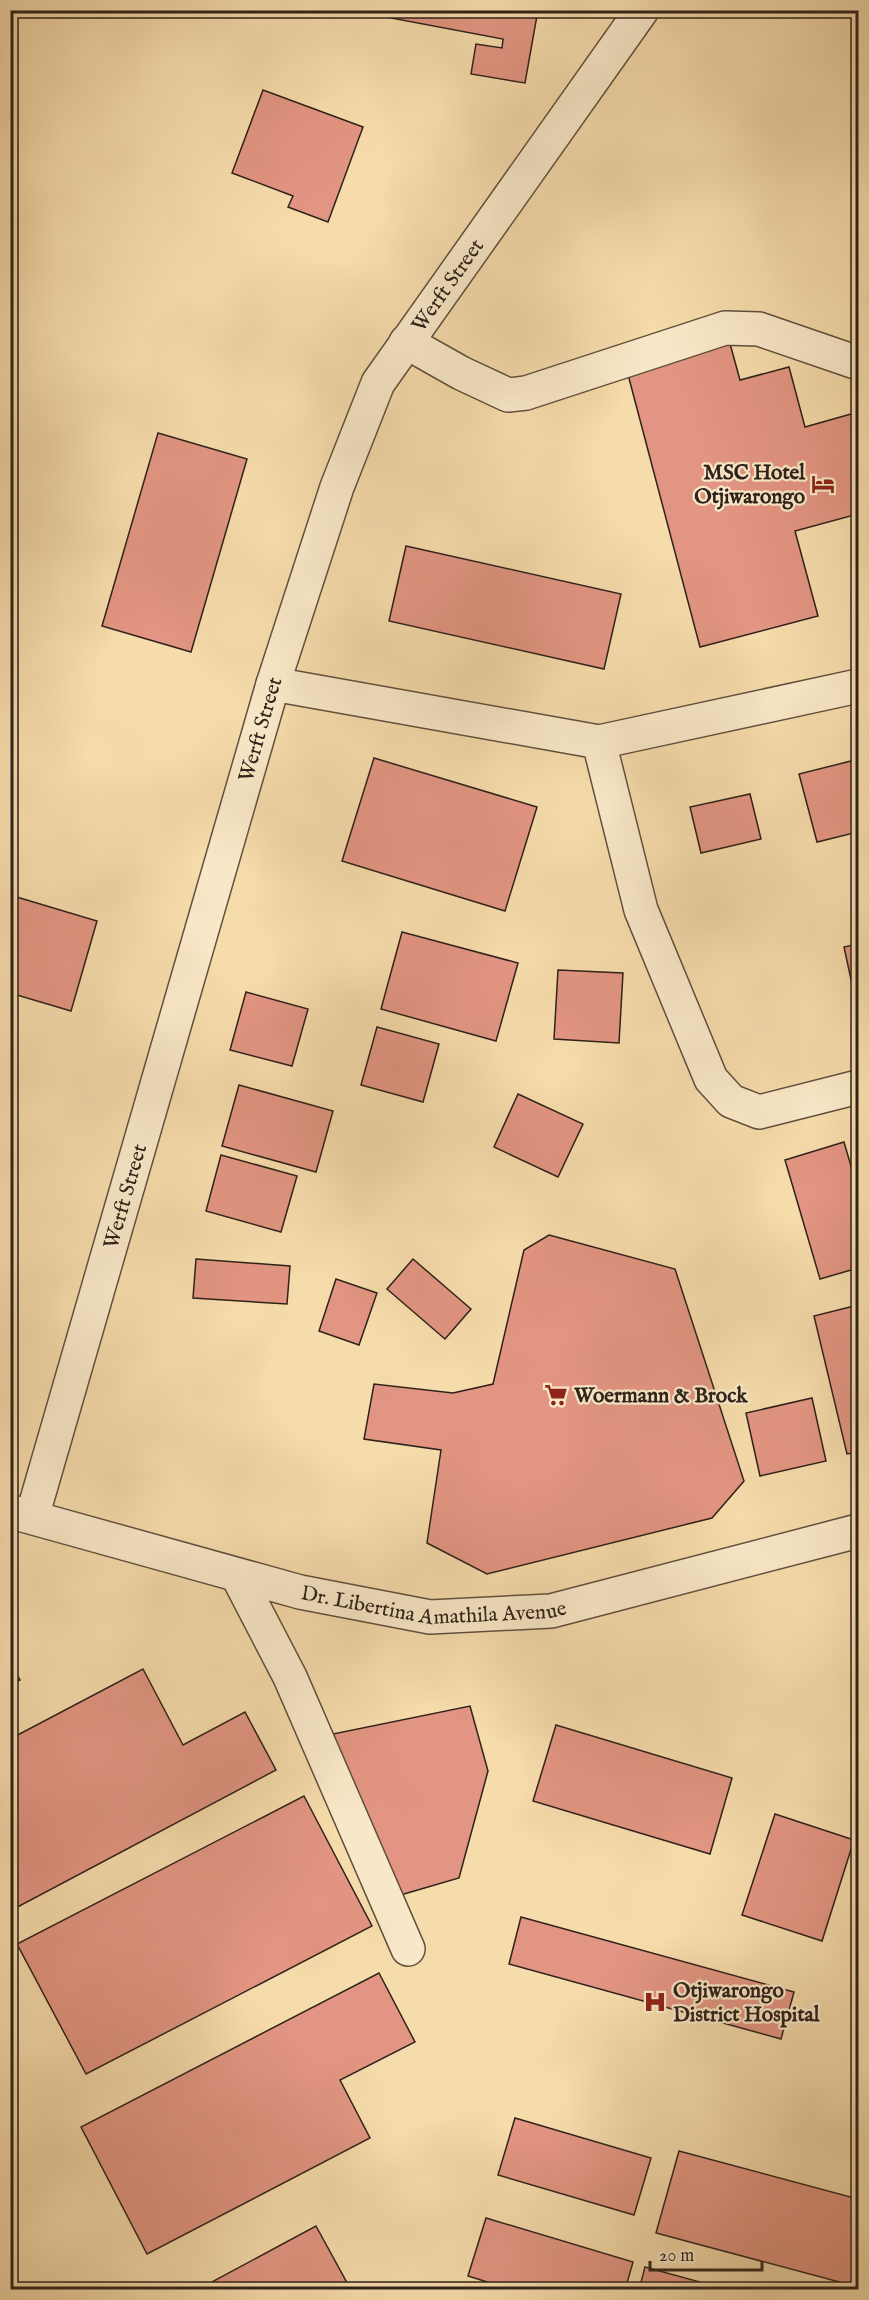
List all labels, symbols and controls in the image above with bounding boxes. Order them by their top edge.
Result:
street label: Werft Street [406,234,491,338]
place label: MSC Hotel Otjiwarongo [694,460,806,511]
hotel icon: MSC Hotel Otjiwarongo [810,471,836,497]
street label: Werft Street [233,674,289,785]
street label: Werft Street [98,1141,154,1252]
supermarket icon: Woermann & Brock [543,1382,569,1408]
place label: Woermann & Brock [573,1383,748,1410]
street label: Dr. Libertina Amathila Avenue [299,1580,570,1633]
place label: Otjiwarongo District Hospital [673,1978,821,2029]
hospital icon: Otjiwarongo District Hospital [642,1989,668,2015]
scale bar [650,2234,762,2272]
text: 20 m [659,2245,694,2268]

